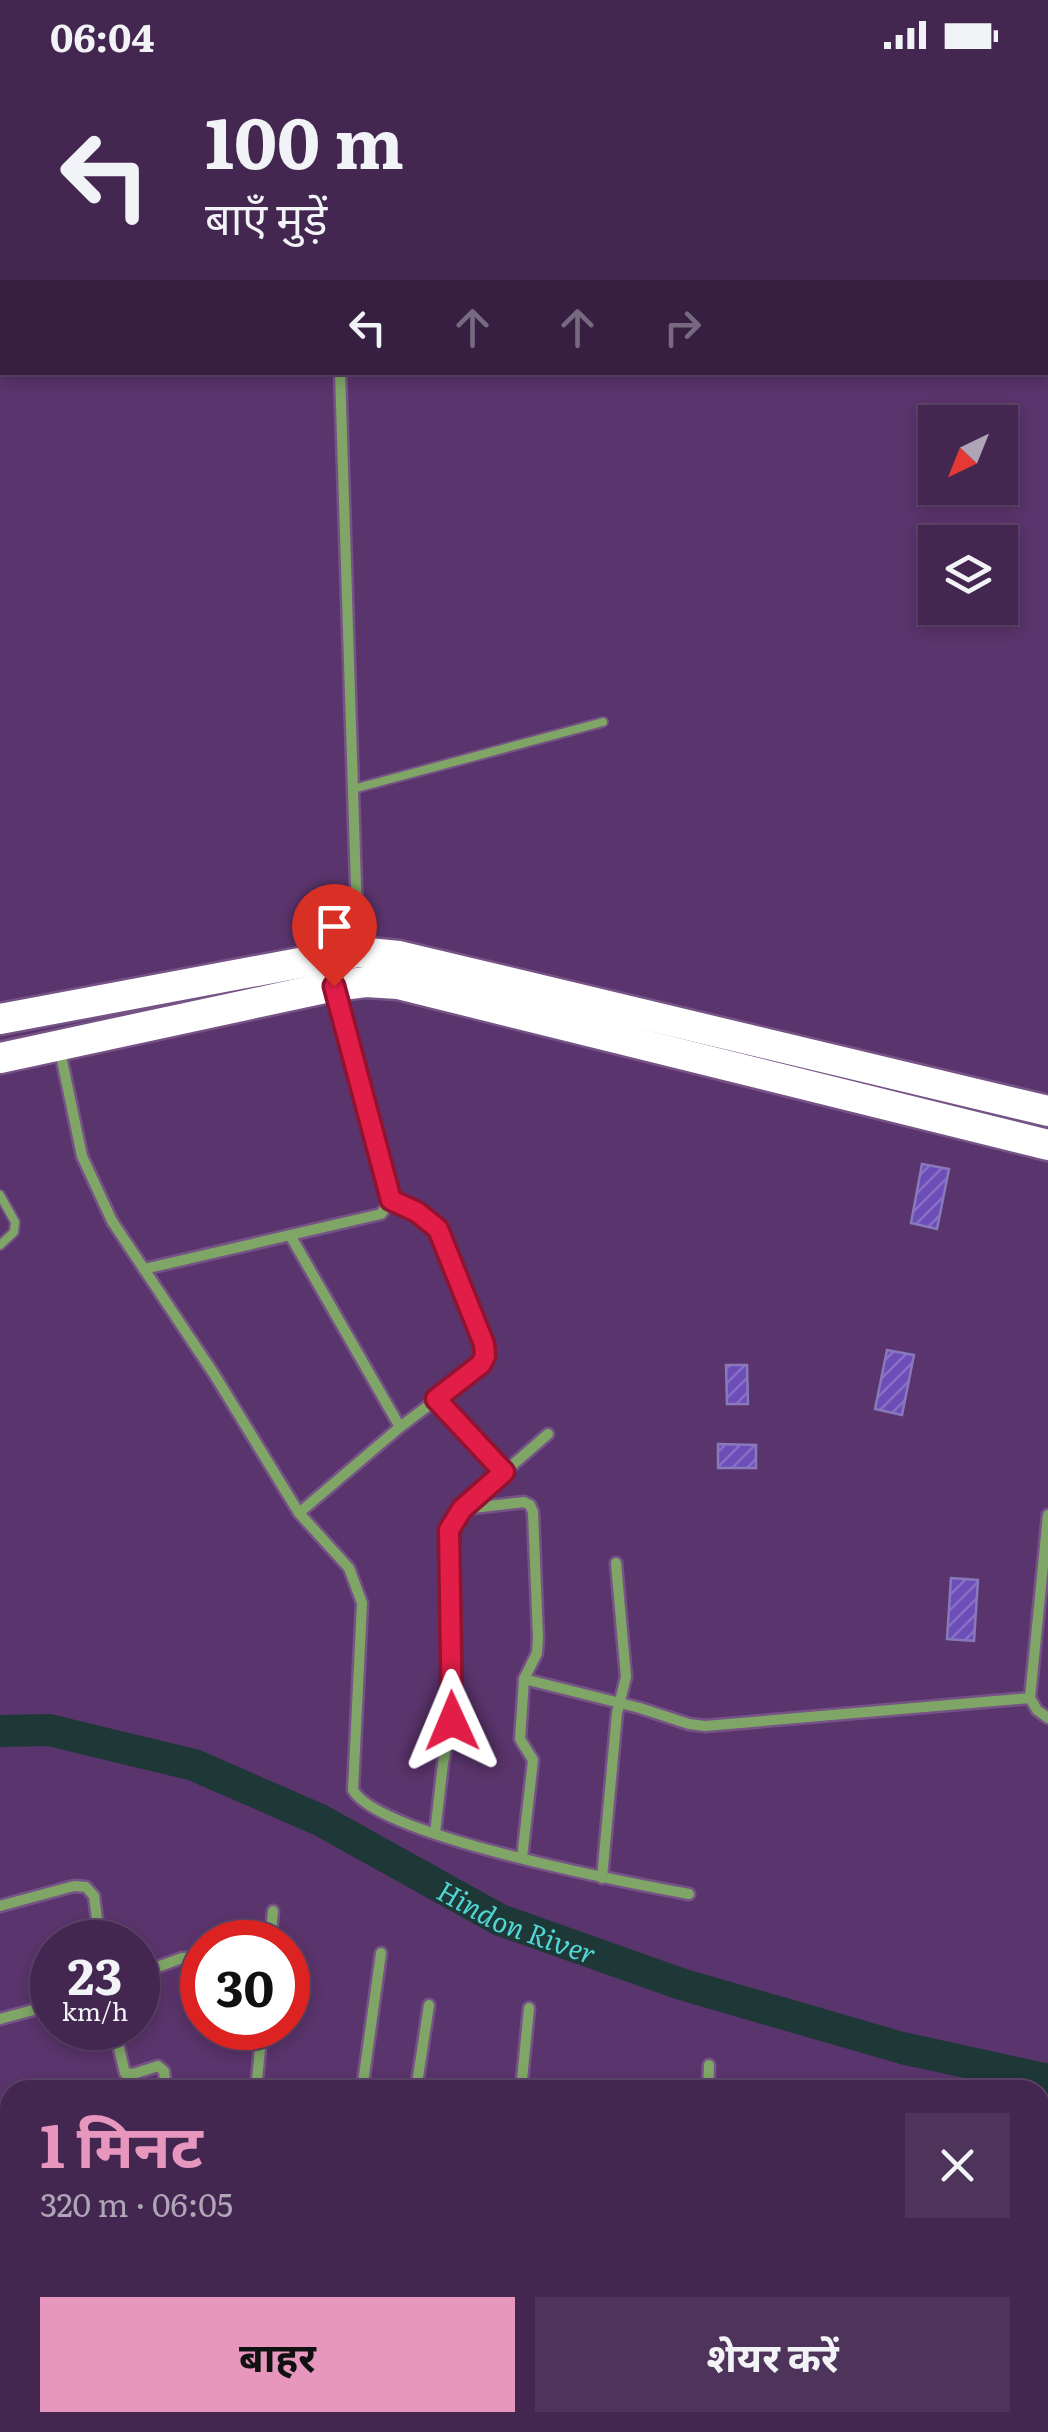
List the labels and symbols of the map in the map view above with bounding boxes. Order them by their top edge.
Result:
north arrow [918,405,1018,505]
pin [292,884,377,987]
position arrow [400,1669,504,1773]
water label: Hindon River [430,1869,602,1973]
speed limit sign: 30 [180,1920,310,2050]

